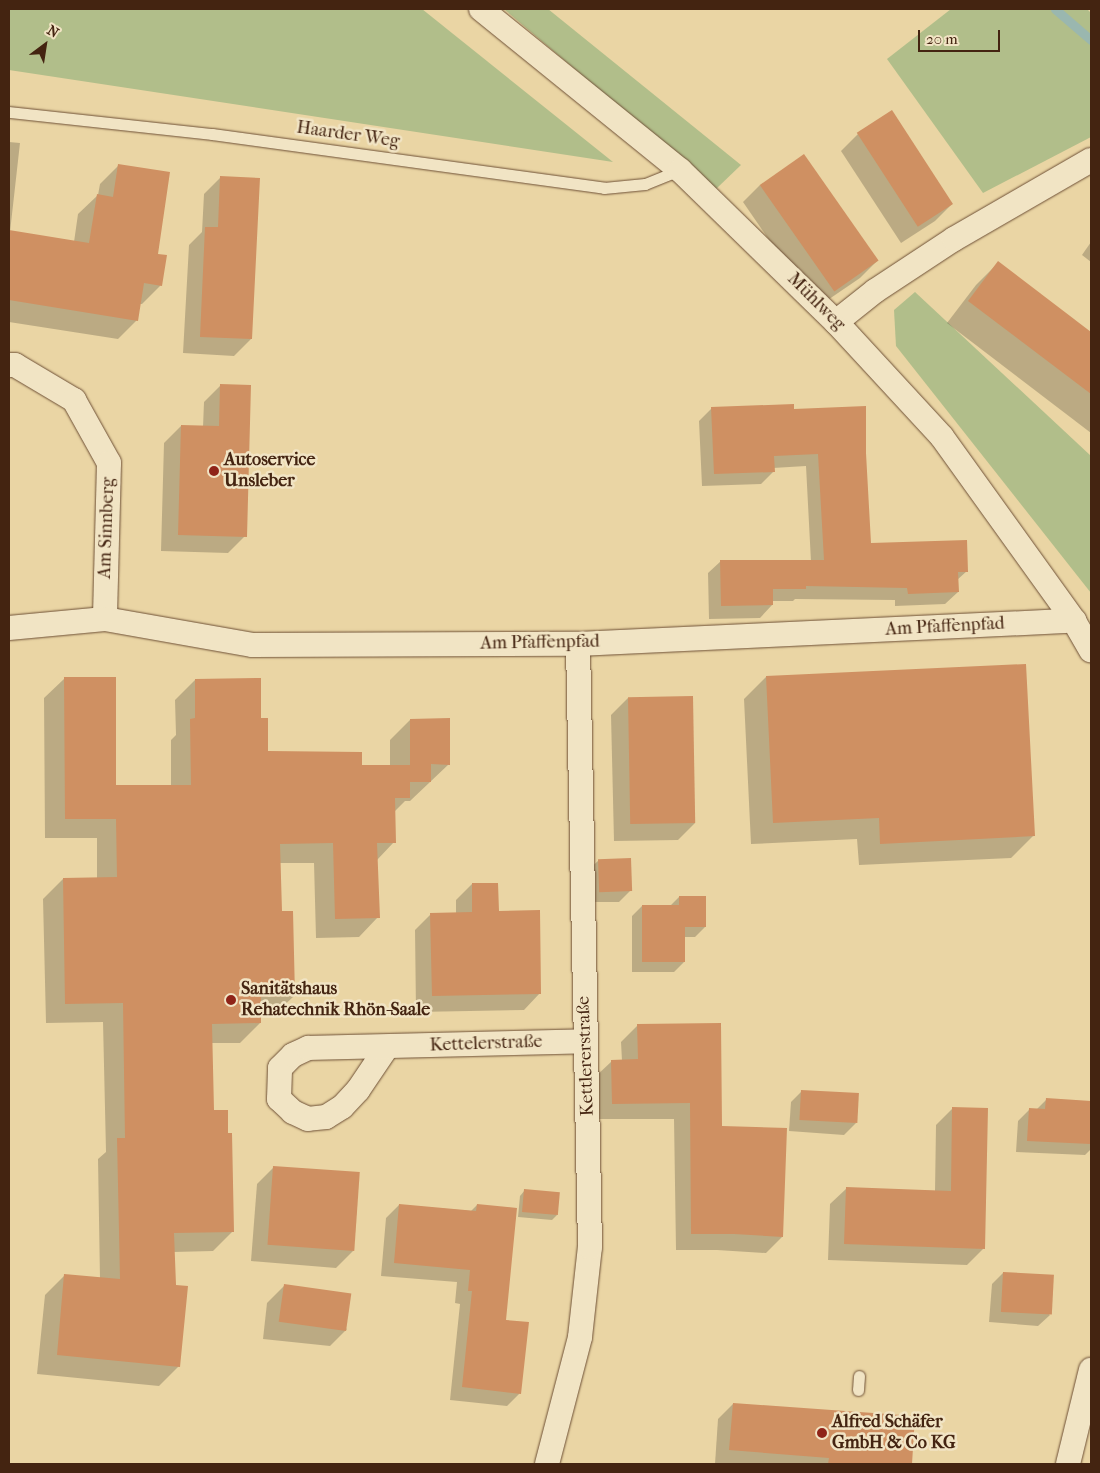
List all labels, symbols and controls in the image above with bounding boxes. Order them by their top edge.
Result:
north arrow [20,20,70,70]
scale bar [920,20,1002,52]
text: N [44,22,62,42]
text: 20 m [926,30,958,48]
street label: Haarder Weg [295,117,401,153]
street label: Mühlweg [783,269,849,335]
place label: Autoservice Unsleber [224,450,315,492]
marker: Autoservice Unsleber [208,465,220,477]
street label: Am Sinnberg [94,477,120,579]
street label: Am Pfaffenpfad [885,613,1005,641]
street label: Am Pfaffenpfad [480,631,600,655]
place label: Sanitätshaus Rehatechnik Rhön-Saale [241,979,430,1022]
marker: Sanitätshaus Rehatechnik Rhön-Saale [225,994,237,1006]
street label: Kettlererstraße [573,996,599,1116]
street label: Kettelerstraße [429,1031,543,1057]
place label: Alfred Schäfer GmbH & Co KG [832,1412,956,1455]
marker: Alfred Schäfer GmbH & Co KG [816,1427,828,1439]

